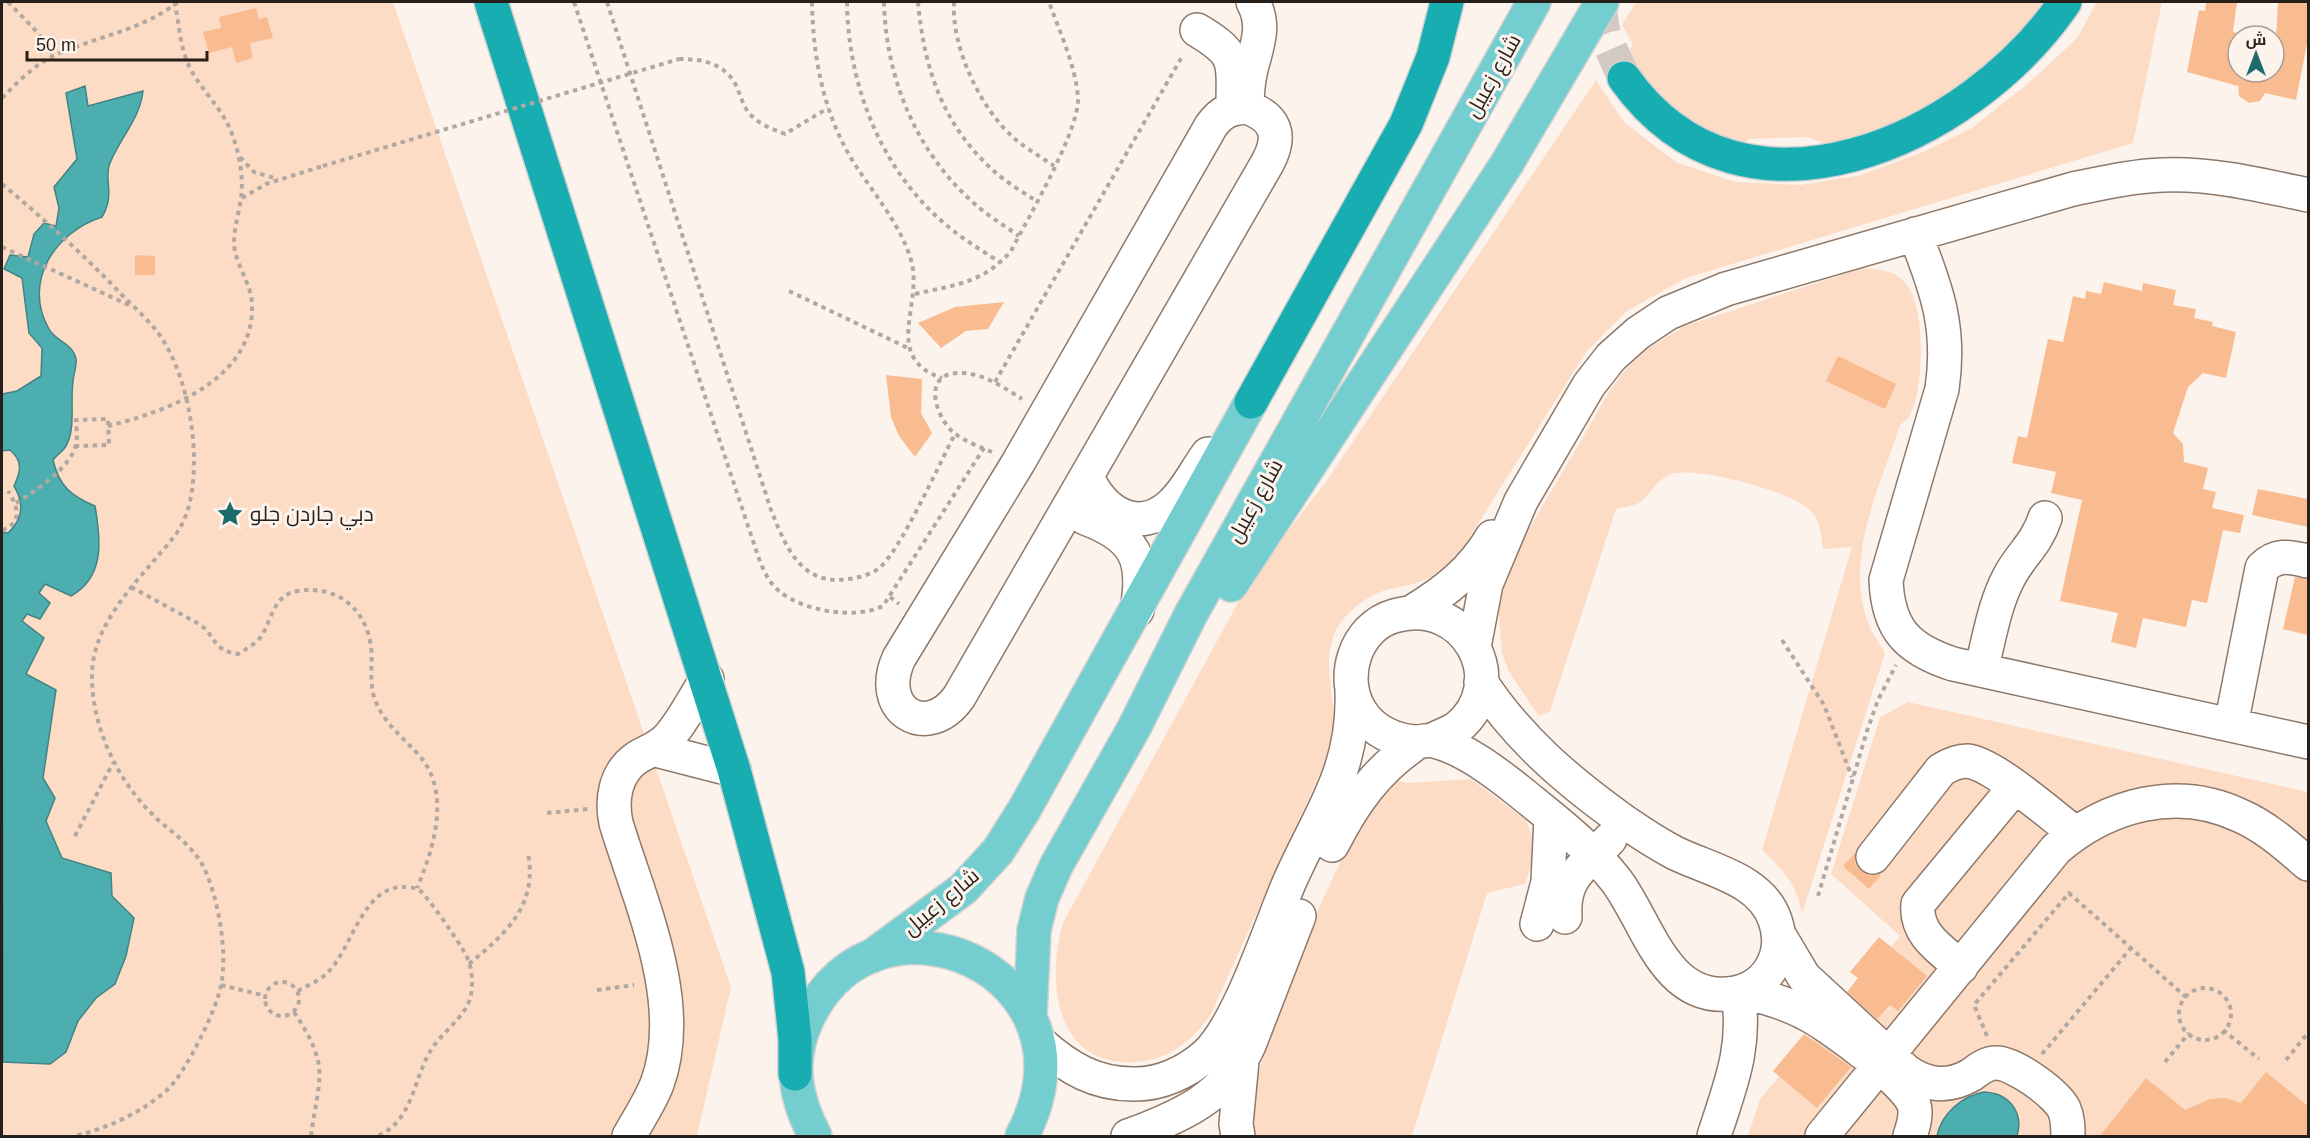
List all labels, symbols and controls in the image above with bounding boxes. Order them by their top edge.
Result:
scale bar [27,24,207,62]
north arrow [2226,24,2286,84]
street label: شارع زعيبل [1460,30,1527,123]
text: ش [2246,31,2266,49]
text: 50 m [36,35,76,55]
street label: شارع زعيبل [1222,455,1289,548]
place icon: دبي جاردن جلو [215,499,245,529]
place label: دبي جاردن جلو [250,502,374,530]
street label: شارع زعيبل [898,863,985,942]

